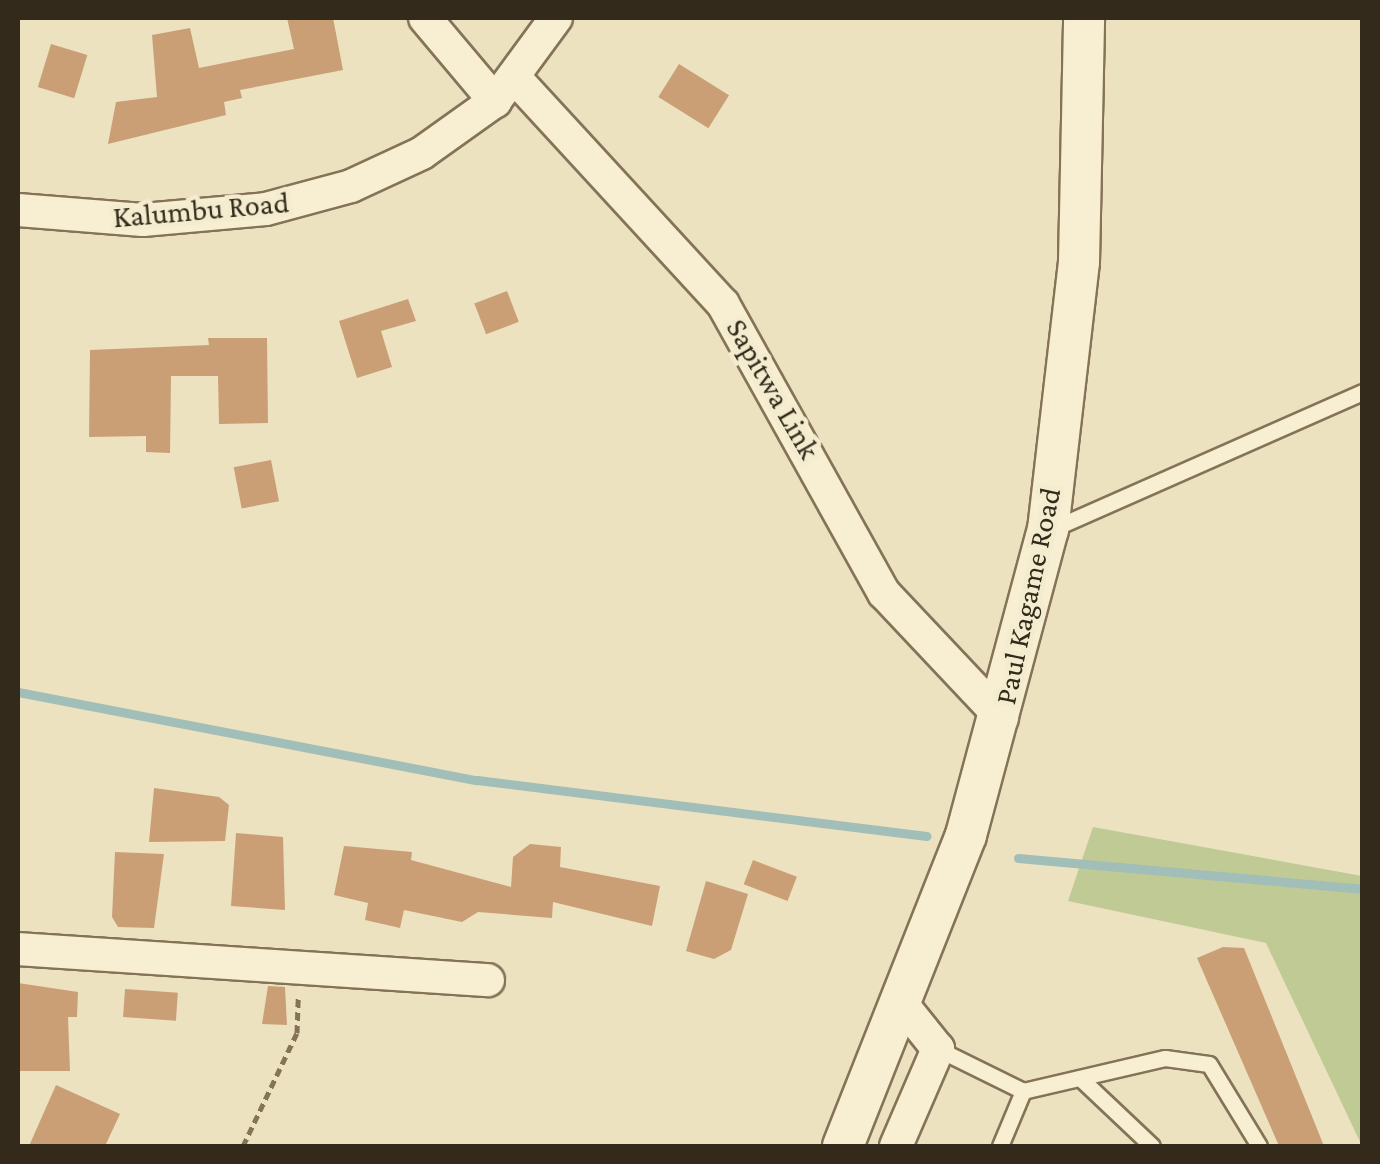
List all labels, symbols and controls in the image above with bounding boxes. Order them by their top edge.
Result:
street label: Kalumbu Road [112,184,290,236]
street label: Sapitwa Link [718,313,828,465]
street label: Paul Kagame Road [987,484,1069,708]

